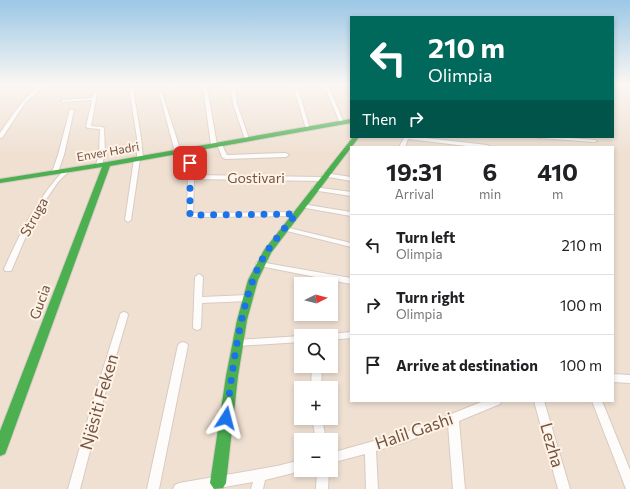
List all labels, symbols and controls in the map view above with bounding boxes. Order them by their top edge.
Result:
text: 210 m [428,30,505,64]
icon: left [362,32,414,84]
text: Olimpia [428,64,492,86]
icon: right [405,108,427,130]
text: Then [362,110,397,128]
street label: Enver Hadri [75,139,140,163]
pin [173,146,207,180]
icon: arrive [179,152,201,174]
text: 19:31 [386,157,443,186]
text: 6 [483,157,497,186]
text: 410 [537,157,578,186]
street label: Gostivari [227,169,285,186]
text: Arrival [395,186,434,202]
text: min [479,186,501,202]
text: m [552,186,563,202]
street label: Struga [16,194,51,239]
text: Turn left [396,228,455,246]
icon: left [362,234,384,256]
text: 210 m [562,236,602,254]
text: Olimpia [396,246,442,262]
north arrow [294,277,338,321]
map controls [294,277,338,477]
street label: Gucia [25,282,54,322]
text: Turn right [396,288,465,306]
icon: right [362,294,384,316]
text: 100 m [560,296,602,314]
text: Olimpia [396,306,442,322]
button: search [294,329,338,373]
street label: Njësiti Feken [75,352,122,452]
icon: arrive [362,354,384,376]
text: Arrive at destination [396,356,538,374]
text: 100 m [560,356,602,374]
button: + [294,381,338,425]
position arrow [205,397,247,439]
street label: Halil Gashi [372,407,456,454]
street label: Lezha [536,420,569,470]
button: − [294,433,338,477]

